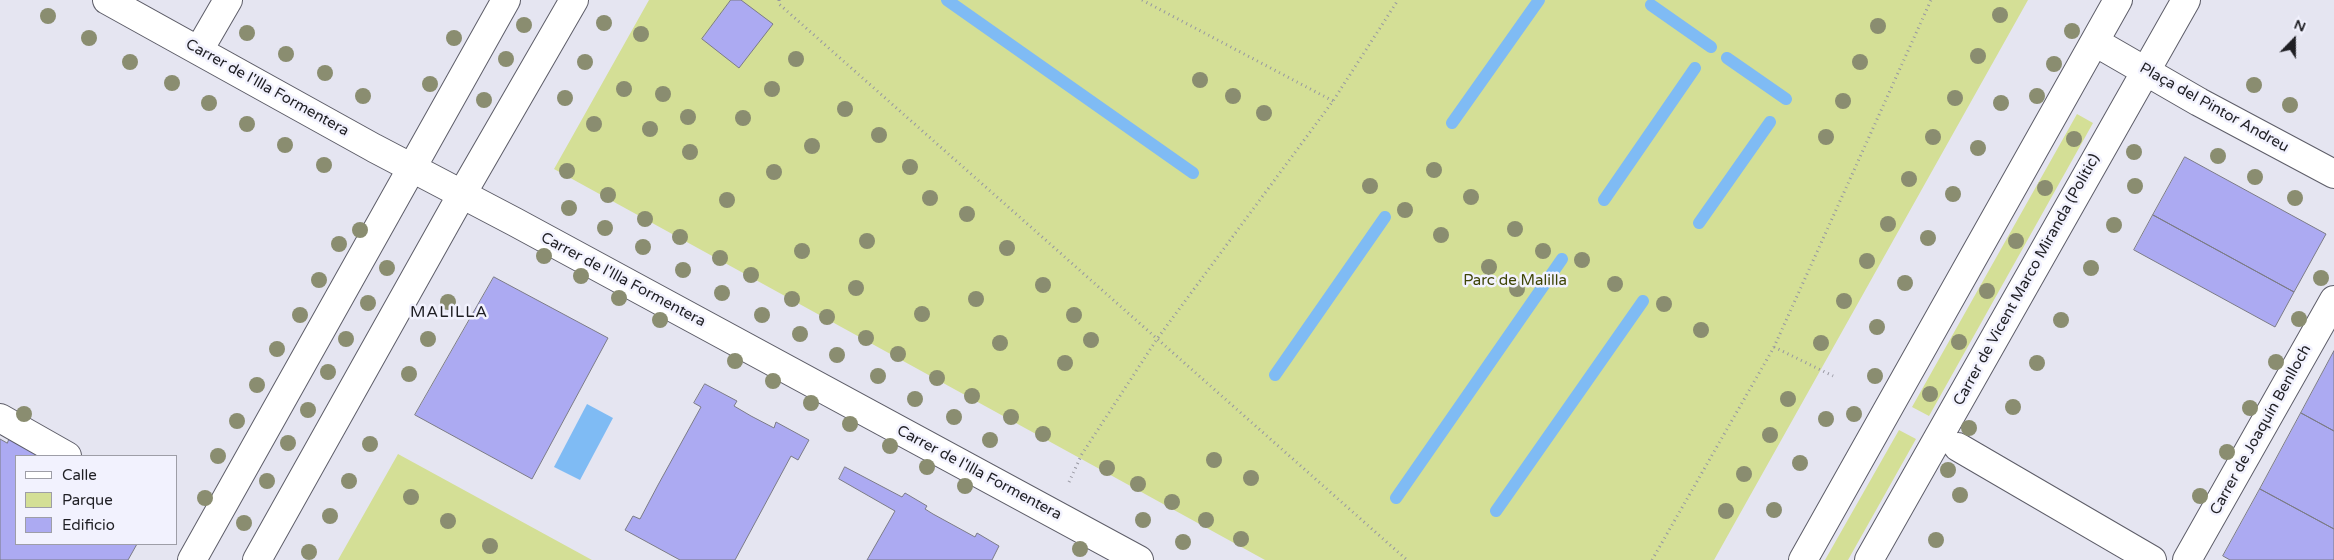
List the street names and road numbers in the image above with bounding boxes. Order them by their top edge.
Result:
street label: Carrer de l'Illa Formentera [182,36,352,140]
street label: Plaça del Pintor Andreu [2136,59,2292,157]
street label: Carrer de Vicent Marco Miranda (Polític) [1950,151,2104,409]
street label: Carrer de l'Illa Formentera [538,229,708,331]
street label: Carrer de Joaquín Benlloch [2207,342,2315,518]
street label: Carrer de l'Illa Formentera [894,422,1064,524]

